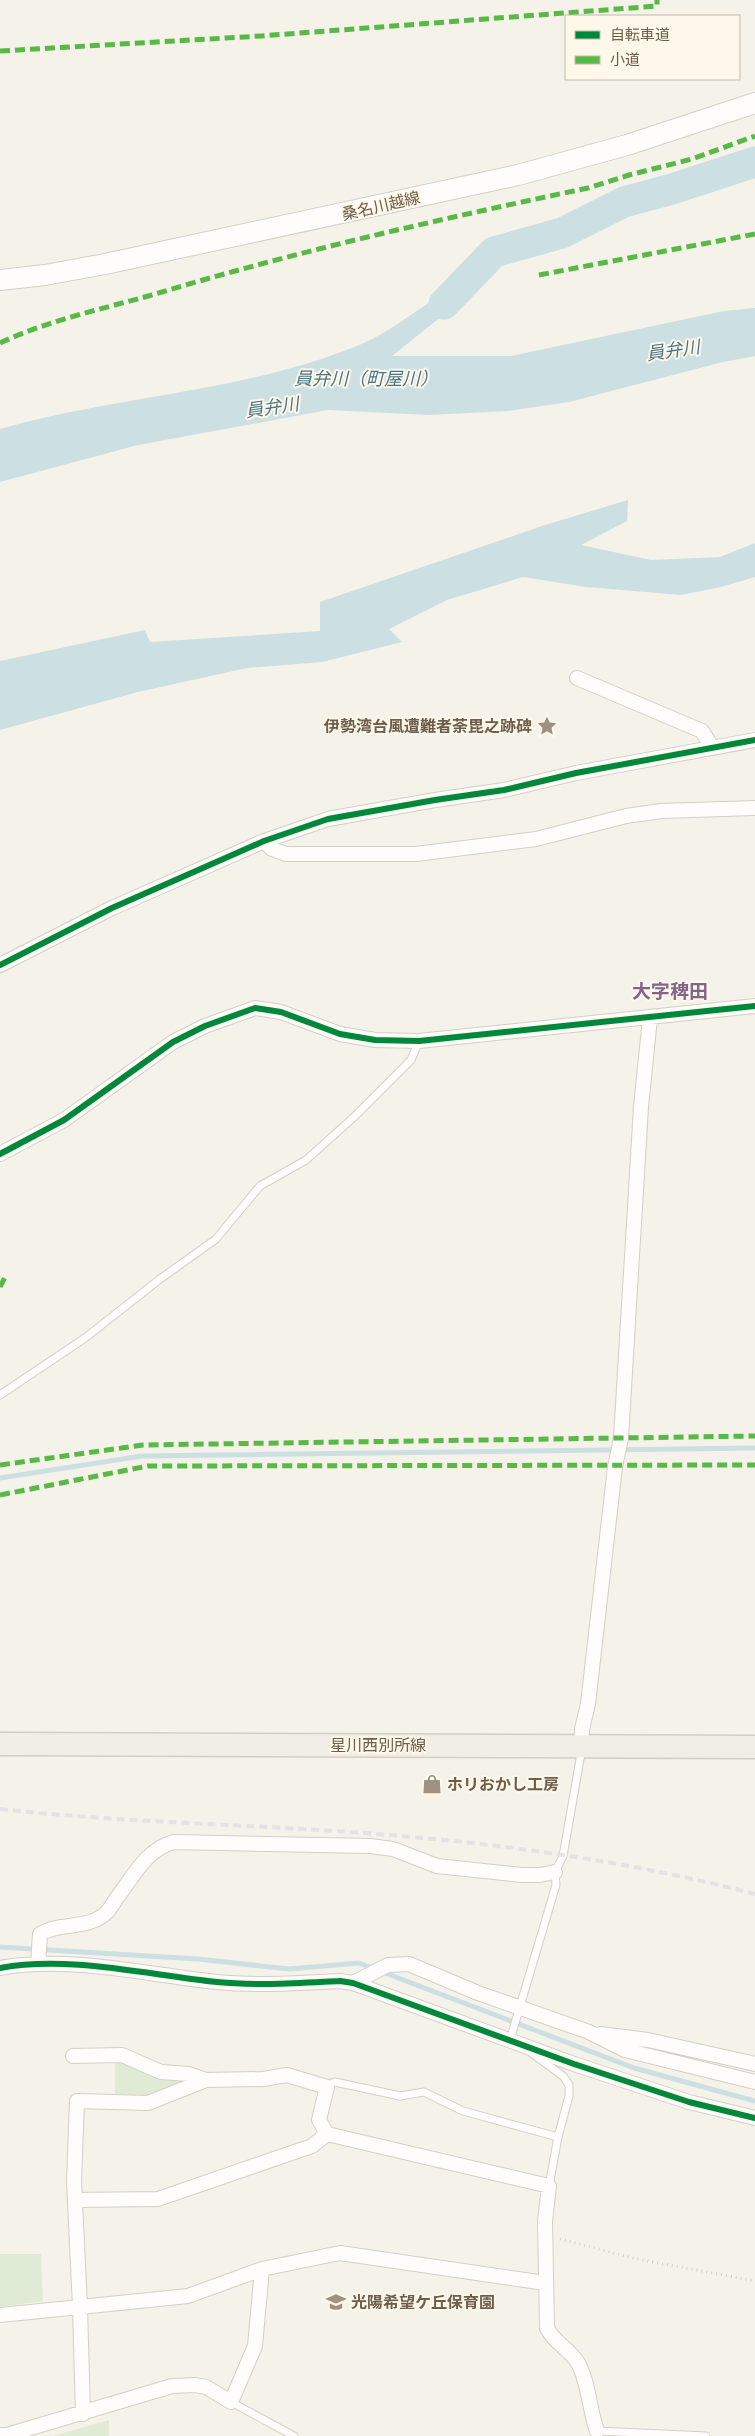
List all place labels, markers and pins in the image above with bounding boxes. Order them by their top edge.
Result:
place icon: 伊勢湾台風遭難者荼毘之跡碑 [536,715,558,737]
place label: 伊勢湾台風遭難者荼毘之跡碑 [323,717,532,736]
shop icon: ホリおかし工房 [421,1773,443,1795]
place label: ホリおかし工房 [447,1775,559,1794]
school or university icon: 光陽希望ケ丘保育園 [325,2291,347,2313]
place label: 光陽希望ケ丘保育園 [351,2293,495,2312]

